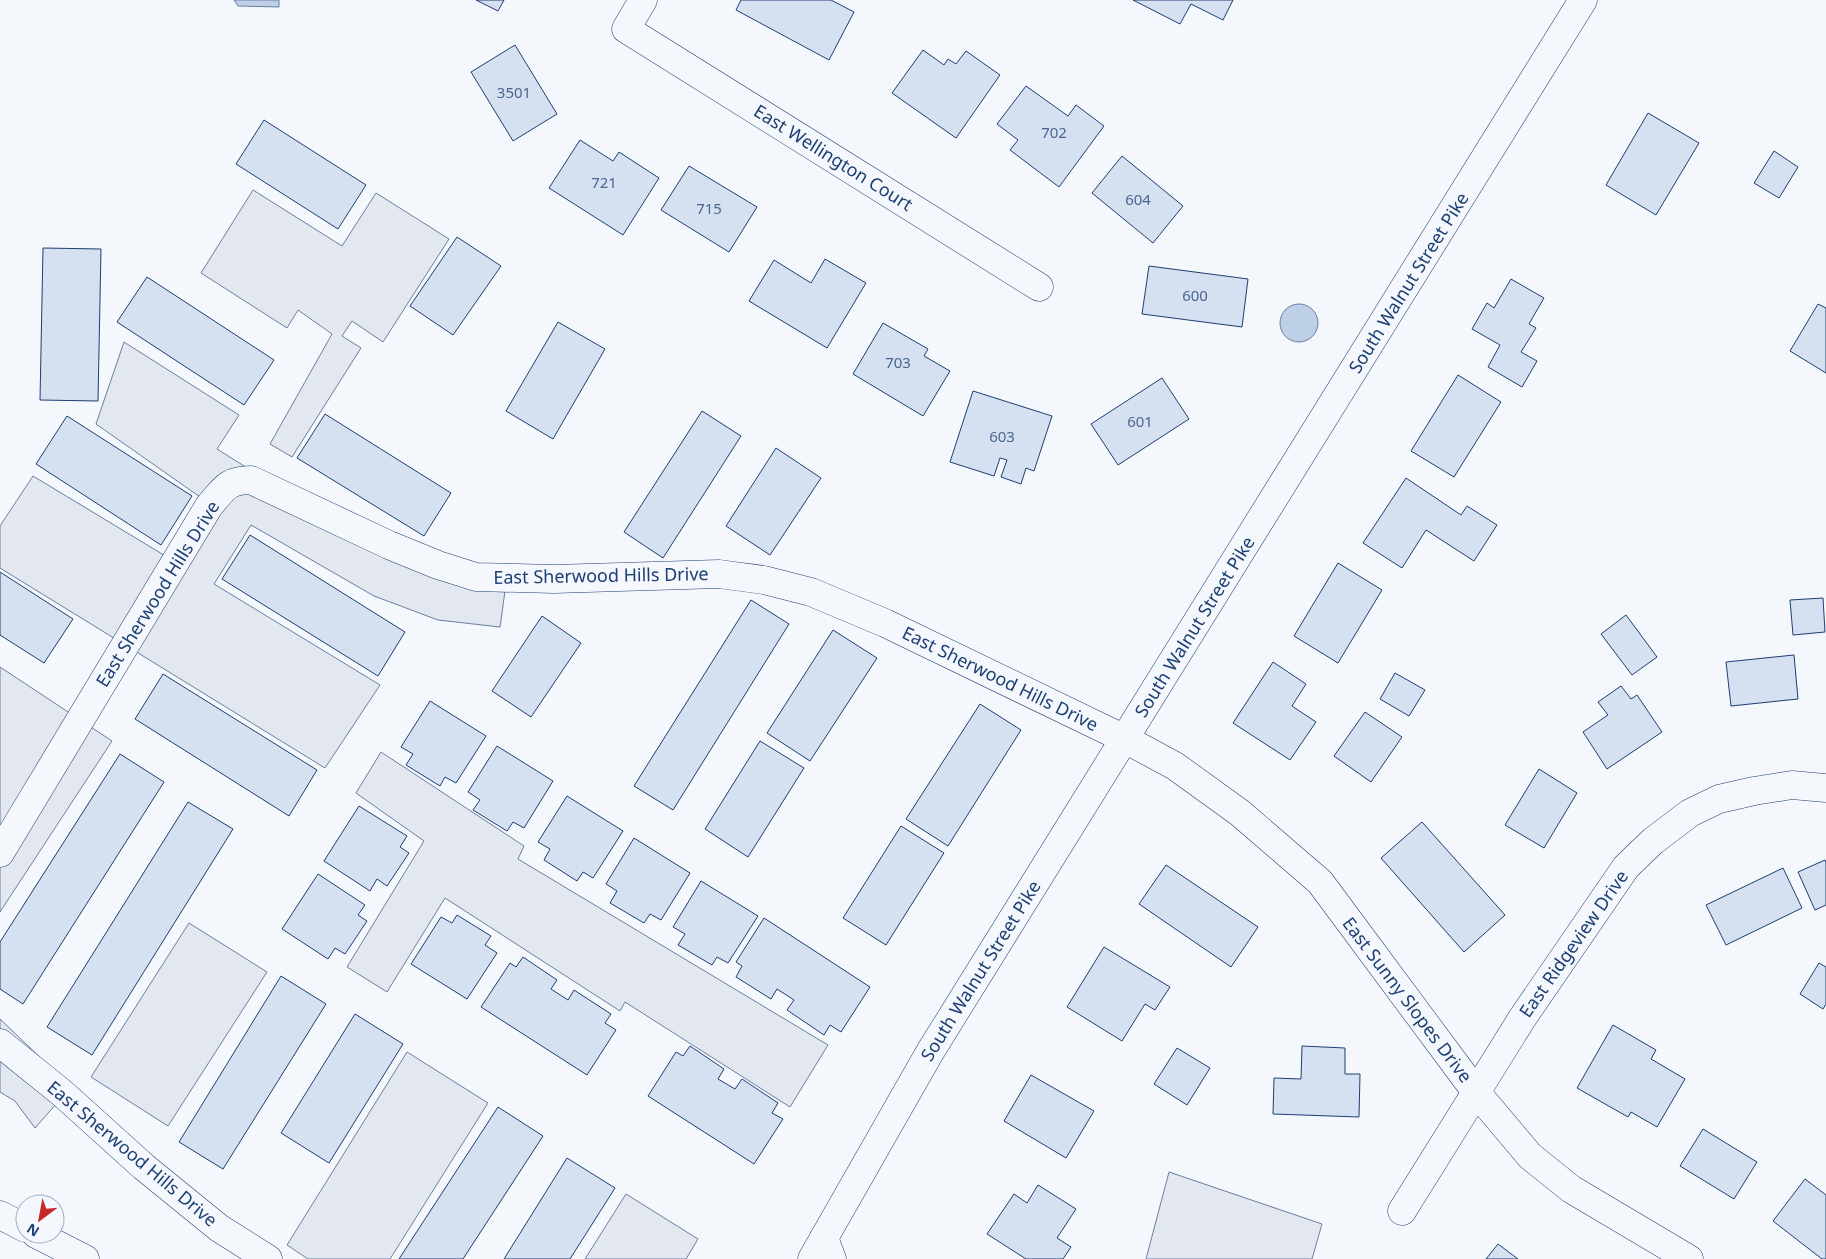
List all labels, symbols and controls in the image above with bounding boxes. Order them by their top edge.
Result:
house number: 3501 [497,82,531,102]
street label: East Wellington Court [750,98,918,216]
house number: 702 [1041,122,1067,142]
house number: 721 [591,172,617,192]
street label: South Walnut Street Pike [1343,187,1474,377]
house number: 604 [1125,189,1151,209]
house number: 715 [696,198,722,218]
house number: 600 [1182,285,1208,305]
house number: 703 [885,352,911,372]
house number: 601 [1127,411,1153,431]
house number: 603 [989,426,1015,446]
street label: East Sherwood Hills Drive [90,496,224,691]
street label: South Walnut Street Pike [1129,531,1260,721]
street label: East Sherwood Hills Drive [493,561,709,589]
street label: East Sherwood Hills Drive [898,620,1102,736]
street label: East Ridgeview Drive [1513,865,1633,1022]
street label: South Walnut Street Pike [915,875,1046,1065]
street label: East Sunny Slopes Drive [1338,912,1478,1087]
street label: East Sherwood Hills Drive [42,1075,223,1232]
north arrow [15,1194,65,1244]
text: N [23,1219,43,1242]

